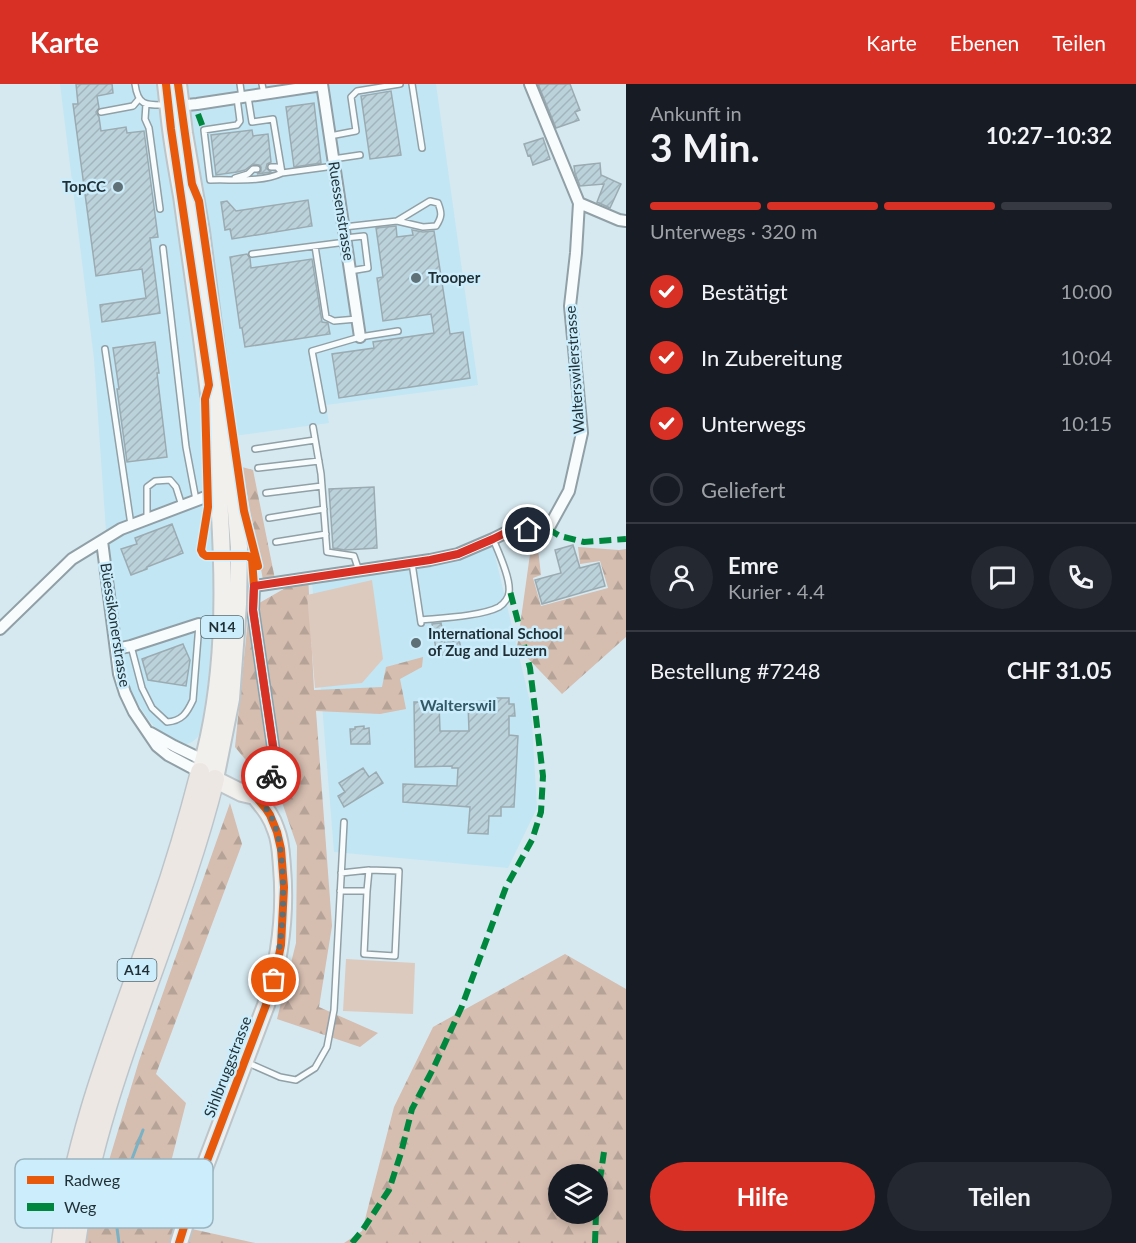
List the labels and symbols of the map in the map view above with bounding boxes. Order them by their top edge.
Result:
street label: Ruessenstrasse [325,160,359,262]
place label: TopCC [62,177,106,195]
marker: TopCC [111,180,125,194]
place label: Trooper [428,268,481,286]
marker: Trooper [409,271,423,285]
street label: Walterswilerstrasse [561,305,587,435]
pin [502,504,553,555]
street label: Büessikonerstrasse [97,562,135,688]
road number: N14 [201,616,243,638]
place label: International School of Zug and Luzern [428,624,562,659]
marker: International School of Zug and Luzern [409,636,423,650]
district label: Walterswil [420,695,496,714]
courier [241,746,301,806]
pin [248,954,299,1005]
road number: A14 [118,959,156,981]
street label: Sihlbruggstrasse [199,1013,255,1120]
legend [15,1159,213,1228]
text: Radweg [64,1170,120,1189]
text: Weg [64,1197,96,1216]

